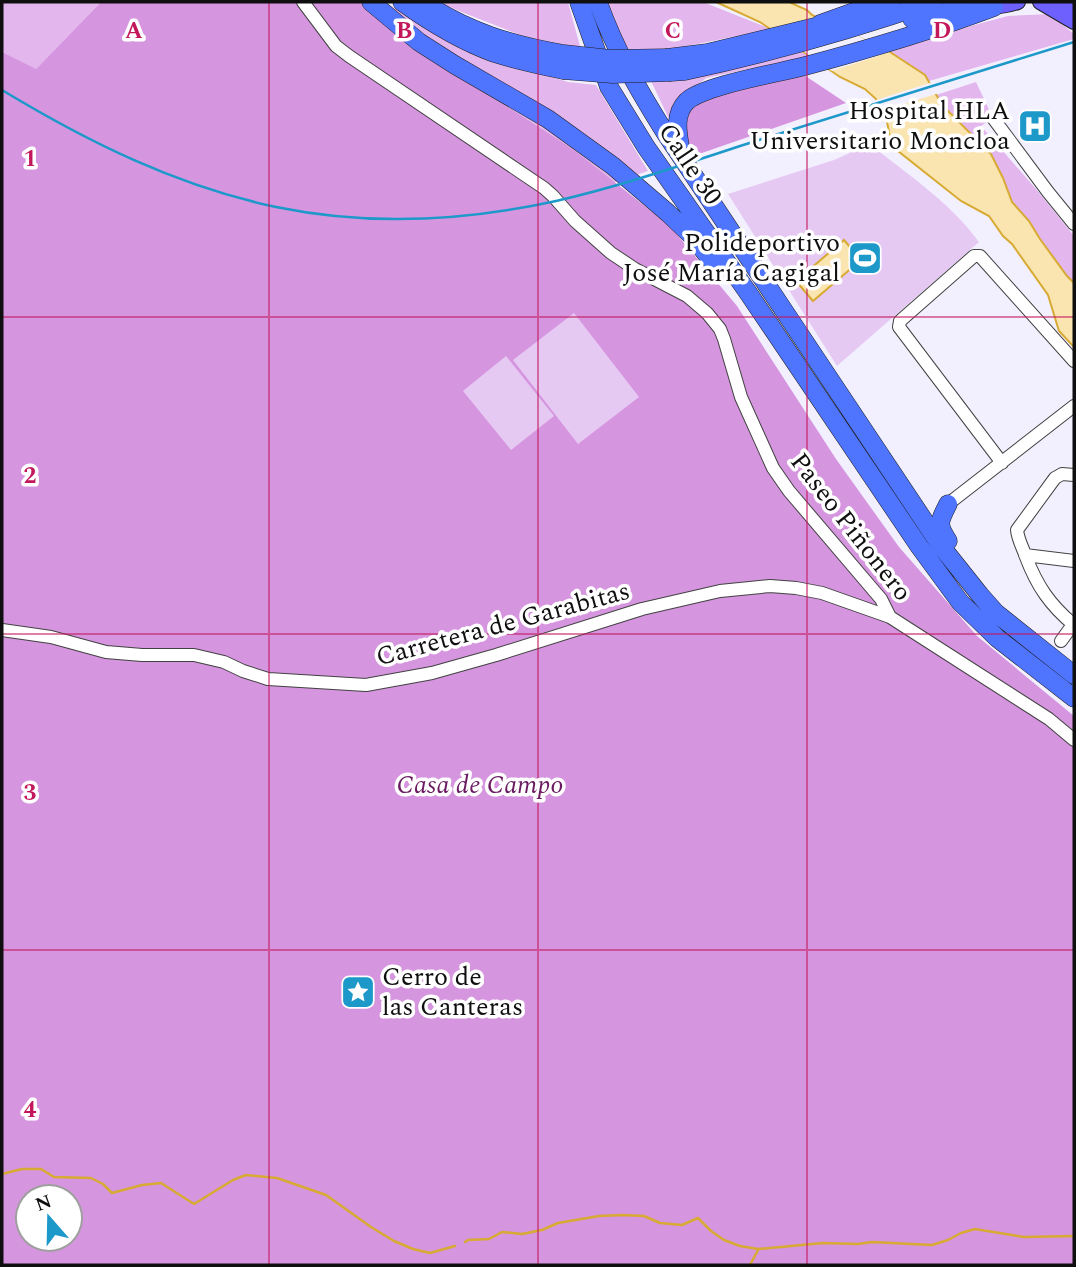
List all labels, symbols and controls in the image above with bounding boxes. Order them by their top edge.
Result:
text: A [125,14,143,49]
text: B [396,14,412,49]
text: C [665,14,681,49]
text: D [933,14,951,49]
place label: Hospital HLA Universitario Moncloa [750,91,1010,161]
hospital icon: Hospital HLA Universitario Moncloa [1016,107,1054,145]
street label: Calle 30 [648,115,732,213]
text: 1 [24,142,36,177]
place label: Polideportivo José María Cagigal [623,223,840,293]
sports icon: Polideportivo José María Cagigal [846,239,884,277]
street label: Paseo Piñonero [780,444,922,610]
text: 2 [24,459,37,494]
street label: Carretera de Garabitas [371,571,635,677]
park label: Casa de Campo [396,765,564,805]
text: 3 [24,776,37,811]
place label: Cerro de las Canteras [382,957,523,1027]
place icon: Cerro de las Canteras [339,973,377,1011]
text: 4 [24,1093,37,1128]
north arrow [14,1183,84,1253]
text: N [31,1187,56,1220]

